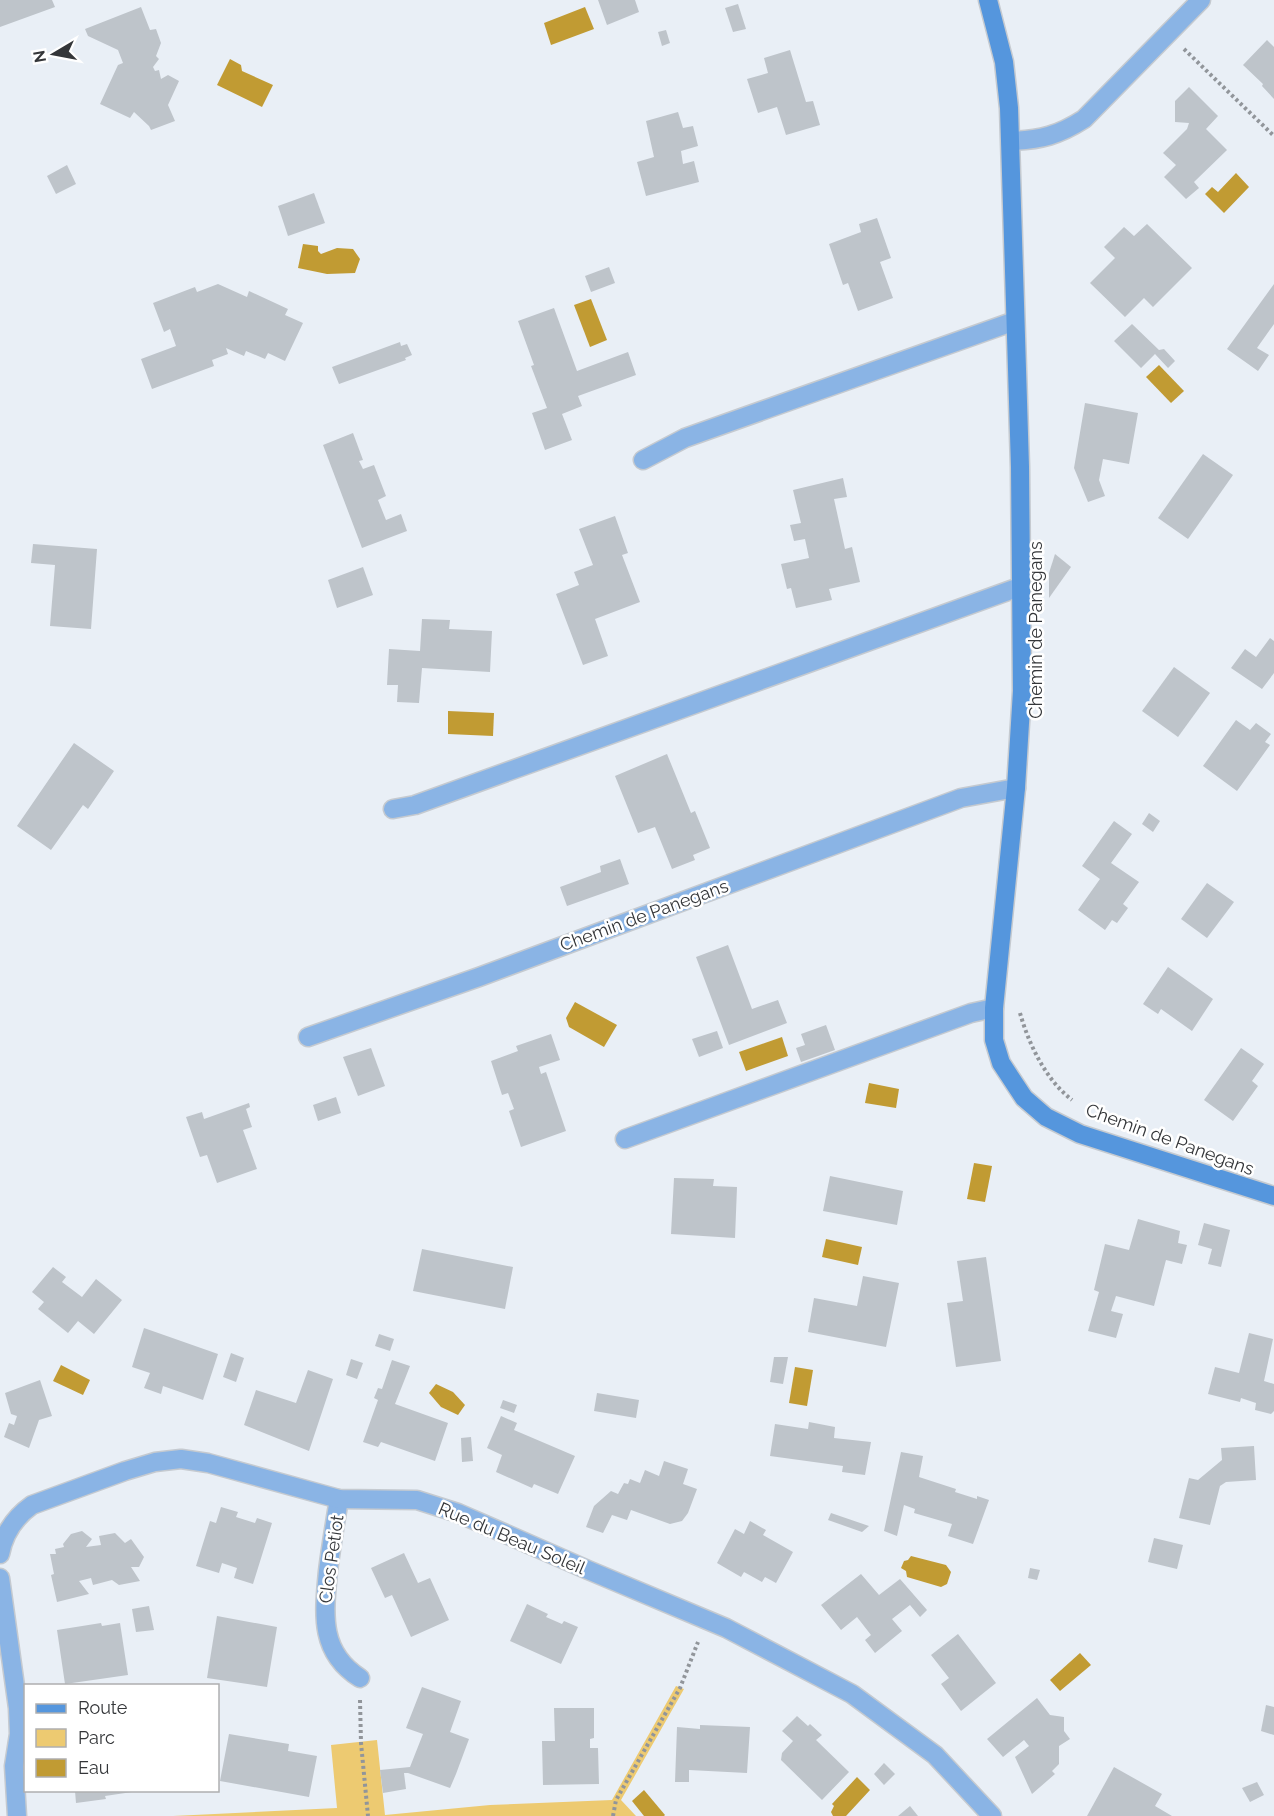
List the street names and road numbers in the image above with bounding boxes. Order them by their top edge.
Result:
street label: Chemin de Panegans [1025,541,1046,719]
street label: Chemin de Panegans [557,875,731,955]
street label: Chemin de Panegans [1083,1099,1257,1179]
street label: Rue du Beau Soleil [435,1498,589,1578]
street label: Clos Petiot [314,1513,348,1605]

